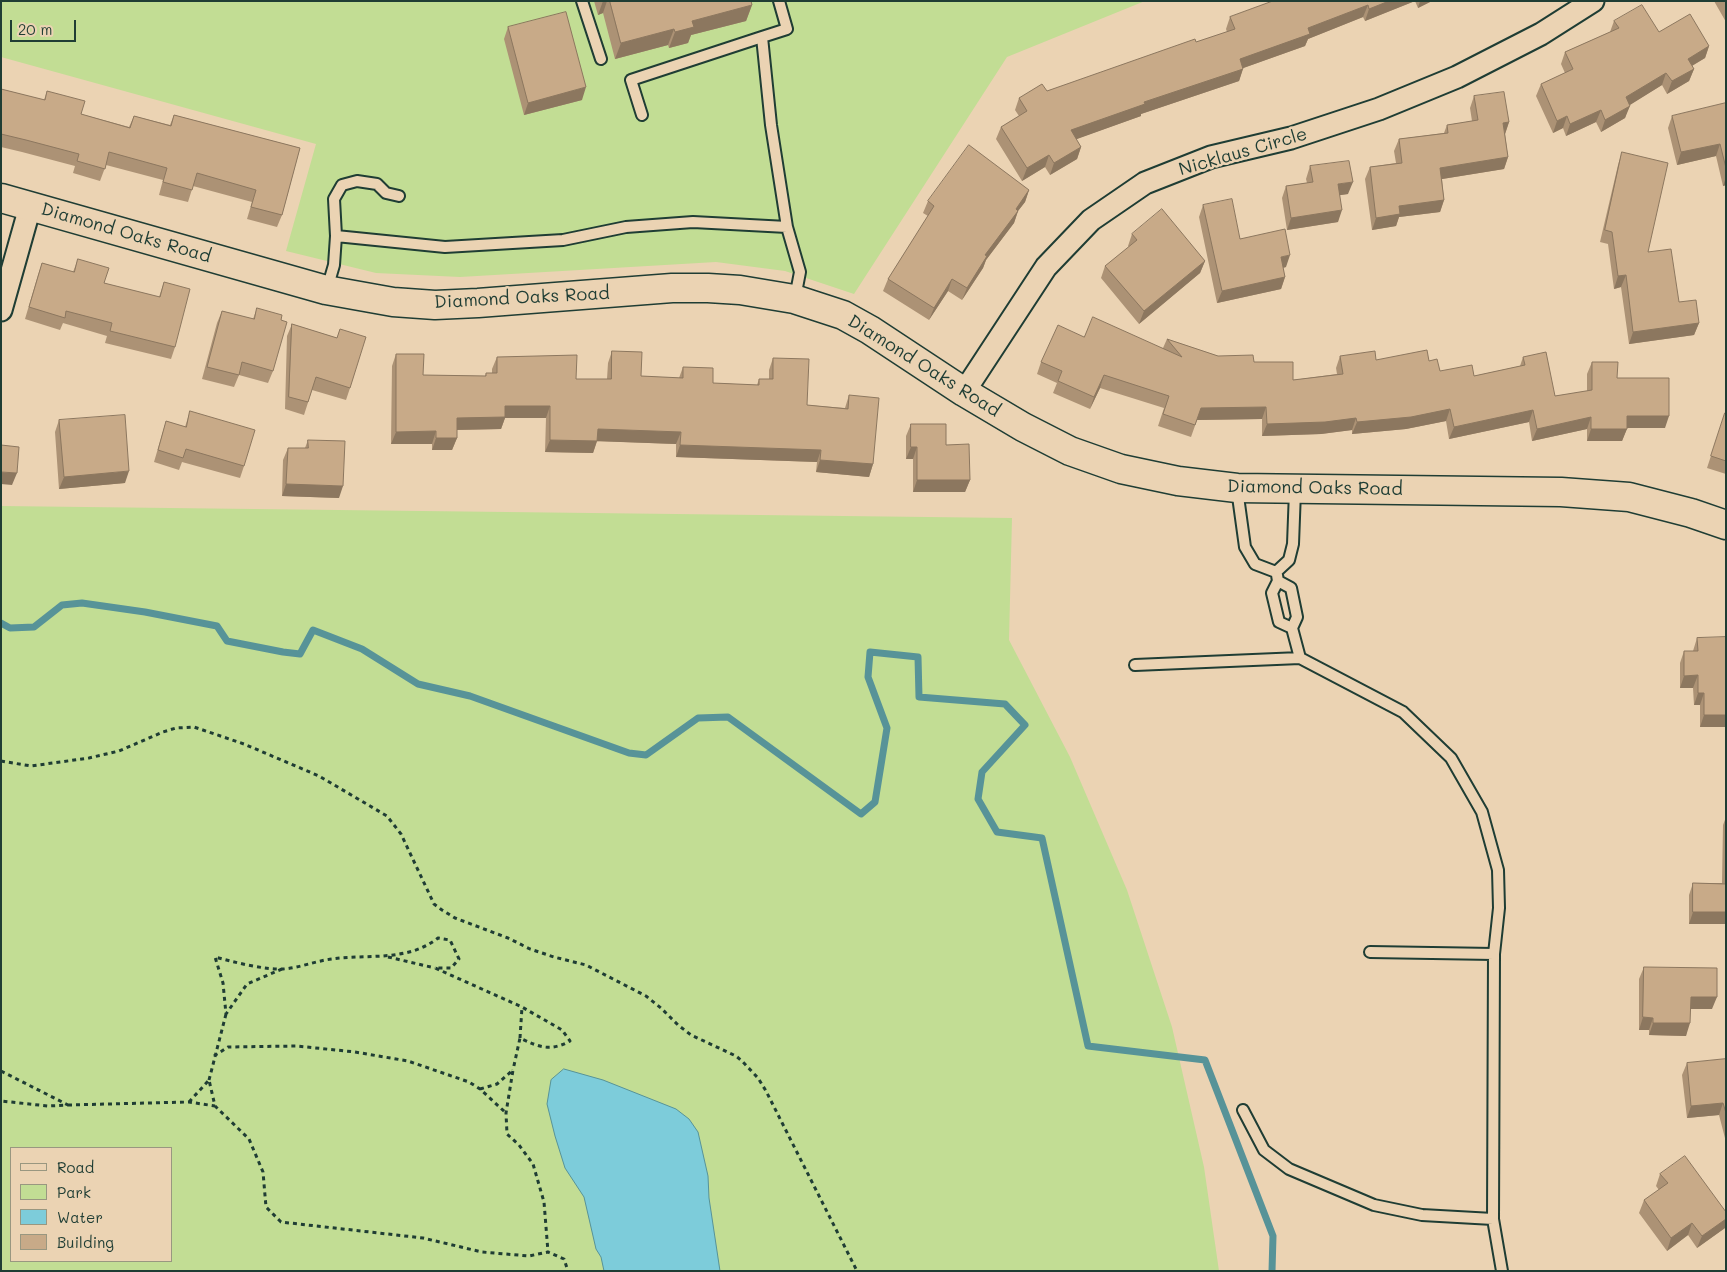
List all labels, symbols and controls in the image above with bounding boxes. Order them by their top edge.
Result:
scale bar [12,10,79,42]
text: 20 m [18,19,52,39]
street label: Nicklaus Circle [1176,123,1310,181]
street label: Diamond Oaks Road [39,198,213,268]
street label: Diamond Oaks Road [434,283,610,313]
street label: Diamond Oaks Road [844,310,1004,422]
street label: Diamond Oaks Road [1227,476,1403,500]
legend [10,1147,172,1262]
text: Road [57,1157,94,1177]
text: Park [57,1182,91,1202]
text: Water [57,1207,103,1227]
text: Building [57,1232,114,1252]

